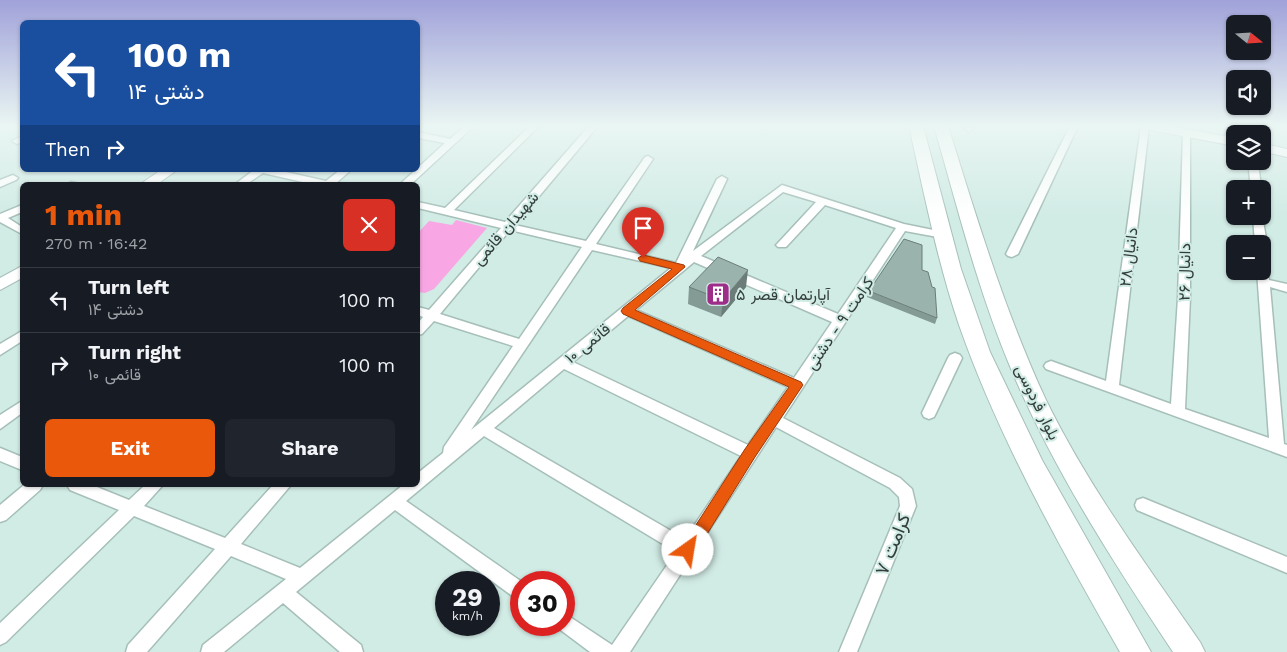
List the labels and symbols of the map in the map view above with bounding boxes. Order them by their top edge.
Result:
north arrow [1226,15,1271,60]
street label: شهیدان قائمی [468,188,543,270]
pin [622,207,664,258]
street label: دانیال ۲۸ [1115,226,1142,288]
street label: دانیال ۲۶ [1174,243,1195,301]
street label: کرامت ۹ - دشتی [801,273,878,374]
building icon: آپارتمان قصر ۵ [705,281,731,307]
place label: آپارتمان قصر ۵ [736,285,831,306]
street label: قائمی ۱۰ [561,319,615,368]
street label: بلوار فردوسی [1010,361,1064,443]
street label: کرامت ۷ [870,510,915,578]
position arrow [661,523,713,575]
speed limit sign: 30 [510,571,575,636]

